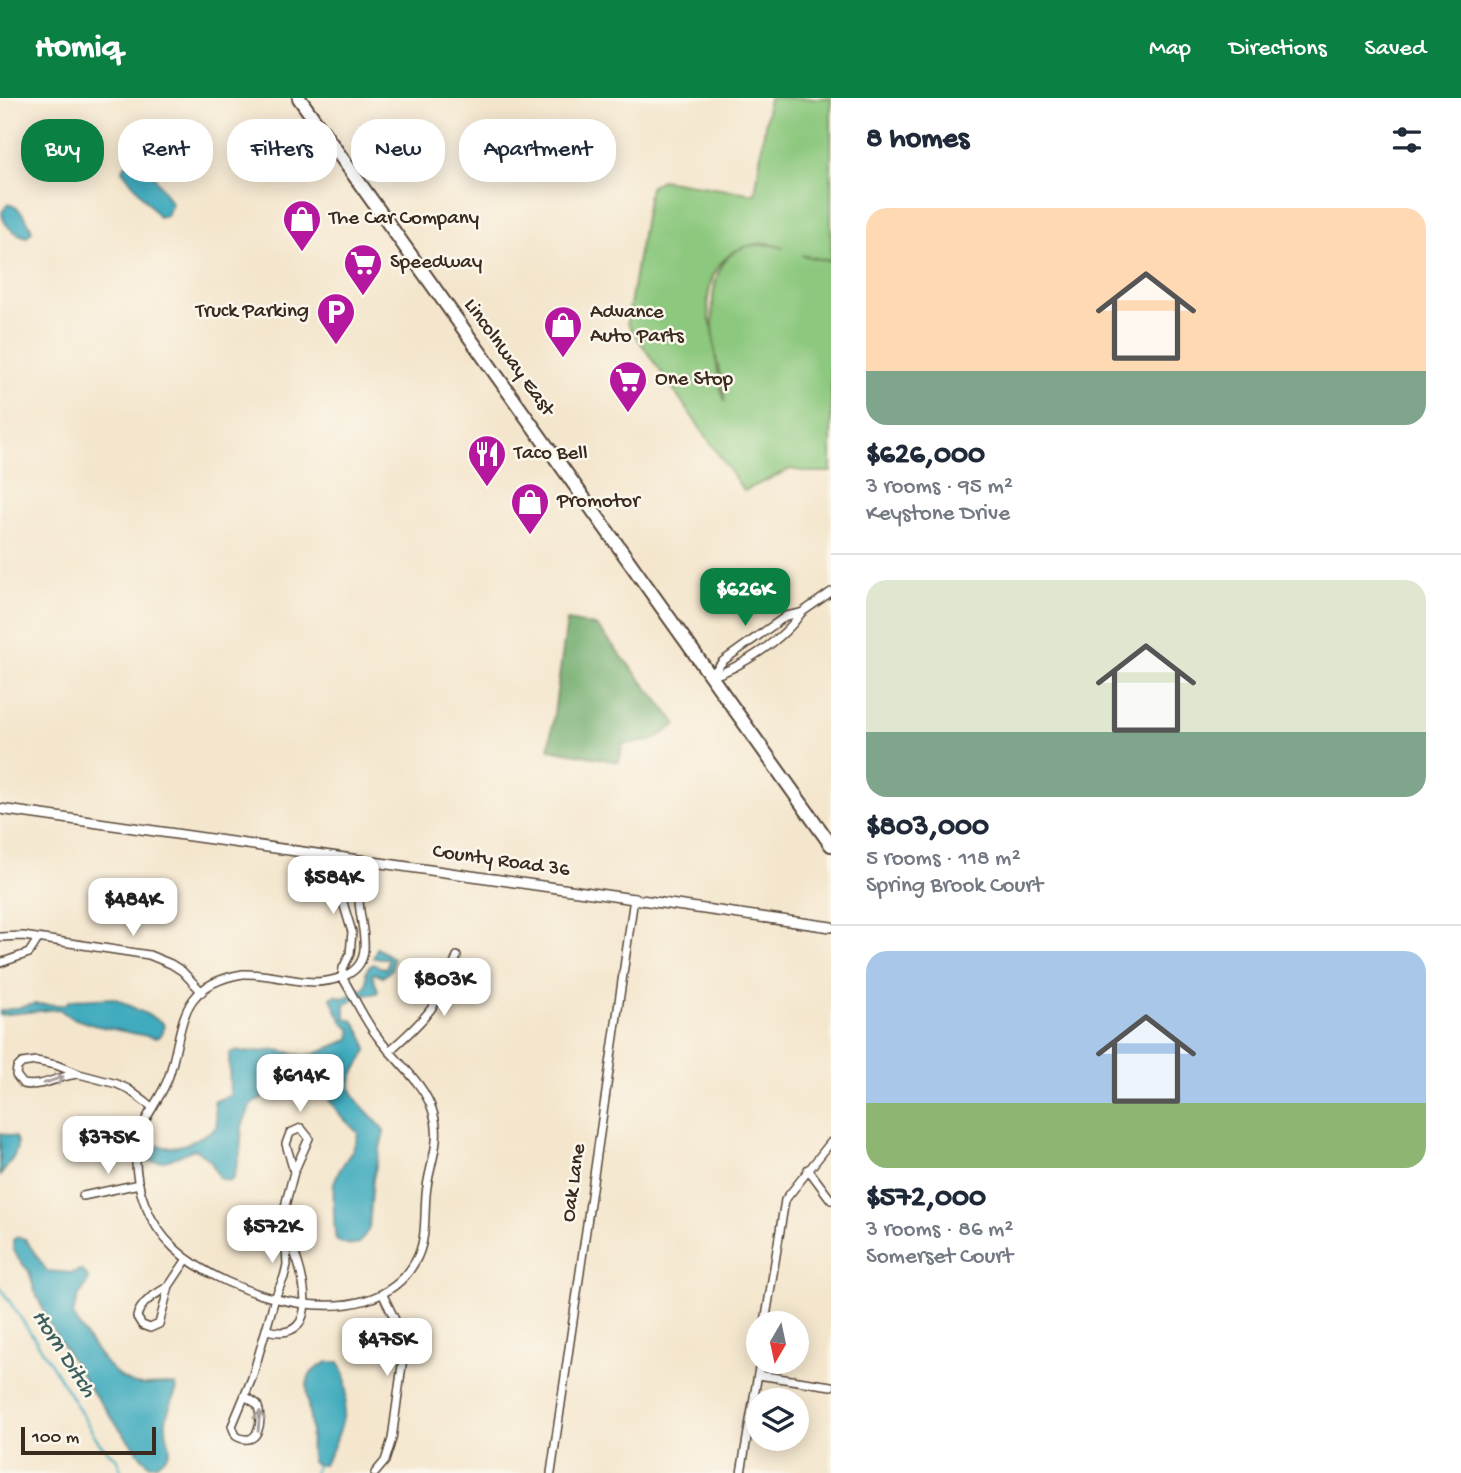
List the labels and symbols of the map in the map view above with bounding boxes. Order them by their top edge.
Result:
shop icon: The Car Company [281,198,323,253]
place label: The Car Company [328,207,479,232]
supermarket icon: Speedway [342,242,384,297]
place label: Speedway [390,251,482,276]
parking icon: Truck Parking [315,291,357,346]
street label: Lincolnway East [457,294,560,424]
place label: Truck Parking [195,300,309,325]
place label: Advance Auto Parts [590,301,685,350]
shop icon: Advance Auto Parts [542,304,584,359]
supermarket icon: One Stop [607,359,649,414]
place label: One Stop [655,368,734,393]
restaurant icon: Taco Bell [466,433,508,488]
place label: Taco Bell [513,442,588,467]
shop icon: Promotor [509,481,551,536]
place label: Promotor [556,490,641,515]
pin: $626K [696,568,794,628]
street label: County Road 36 [431,840,572,884]
pin: $584K [284,856,382,916]
pin: $484K [84,878,182,938]
pin: $803K [395,958,493,1018]
pin: $614K [251,1054,349,1114]
one-way arrow [42,1073,64,1085]
pin: $375K [59,1116,157,1176]
street label: Oak Lane [557,1141,593,1224]
pin: $572K [223,1206,321,1265]
water label: Horn Ditch [25,1305,102,1403]
north arrow [746,1311,808,1374]
pin: $475K [338,1318,436,1378]
one-way arrow [253,1410,266,1433]
scale bar [21,1424,156,1456]

